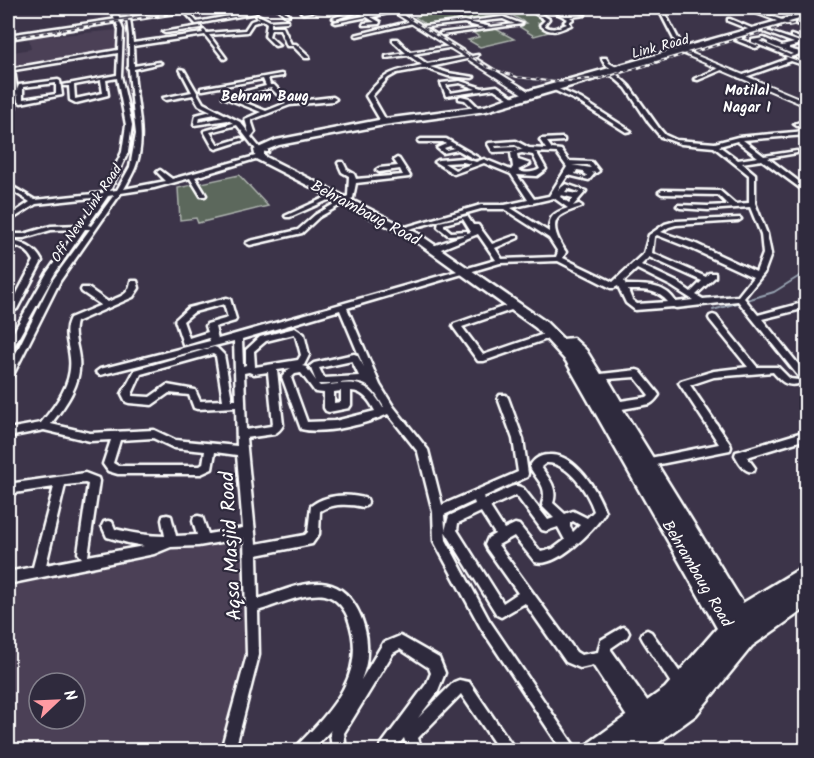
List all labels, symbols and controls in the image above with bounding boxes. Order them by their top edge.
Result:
street label: Link Road [629,28,692,65]
district label: Motilal Nagar I [723,79,771,120]
district label: Behram Baug [221,85,309,109]
street label: Off New Link Road [46,159,128,267]
street label: Behrambaug Road [306,174,426,253]
street label: Aqsa Masjid Road [212,470,252,621]
street label: Behrambaug Road [655,515,739,633]
north arrow [27,671,87,731]
text: N [56,686,83,705]

